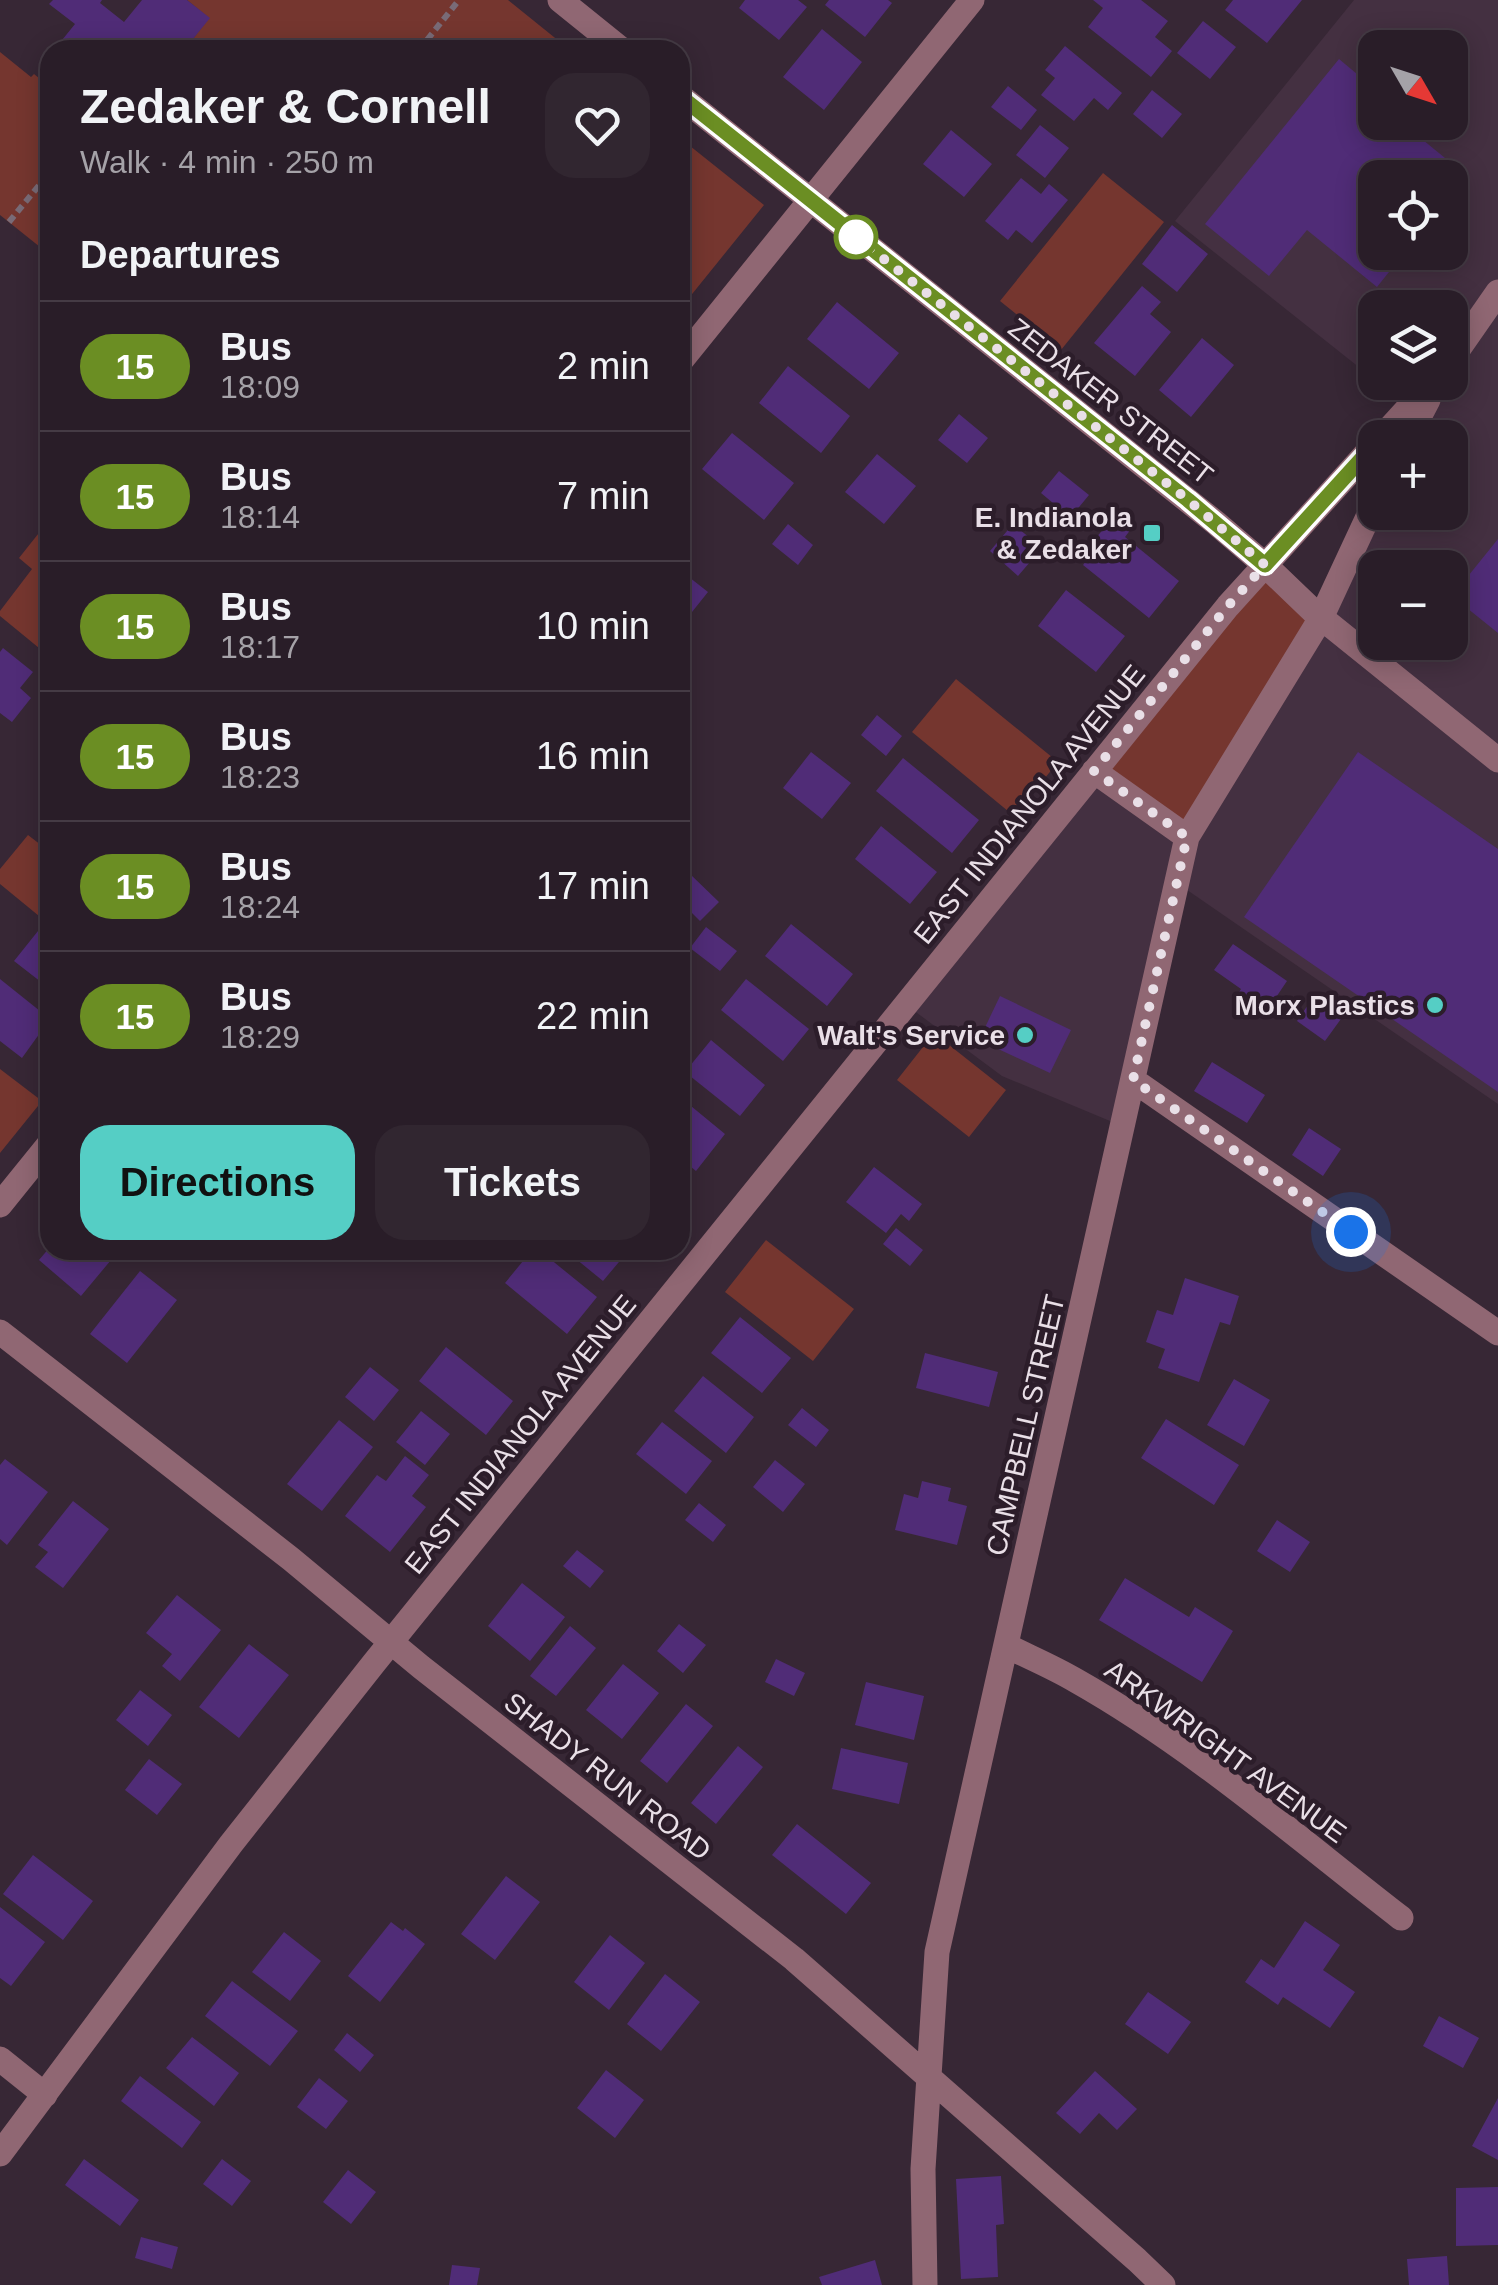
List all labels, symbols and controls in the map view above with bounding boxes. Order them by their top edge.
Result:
north arrow [1358,30,1468,140]
map controls [1358,30,1468,660]
button: heart [545,73,650,178]
text: Zedaker & Cornell [80,80,491,133]
text: Walk · 4 min · 250 m [80,144,374,180]
button: locate [1358,160,1468,270]
unlabelled marker [835,216,877,258]
text: Departures [80,234,281,276]
button: layers [1358,290,1468,400]
street label: ZEDAKER STREET [1002,312,1219,491]
text: Bus [220,326,292,368]
text: 2 min [557,345,650,387]
text: 15 [116,347,154,386]
text: 18:09 [220,369,300,405]
button: + [1358,420,1468,530]
text: Bus [220,456,292,498]
text: 7 min [557,475,650,517]
text: 15 [116,477,154,516]
text: 18:14 [220,499,300,535]
place label: E. Indianola & Zedaker [975,502,1132,565]
marker: E. Indianola & Zedaker [1141,522,1163,544]
button: − [1358,550,1468,660]
text: Bus [220,586,292,628]
text: 10 min [536,605,650,647]
text: 15 [116,607,154,646]
text: 18:17 [220,629,300,665]
street label: EAST INDIANOLA AVENUE [907,659,1151,950]
text: Bus [220,716,292,758]
text: 16 min [536,735,650,777]
text: 15 [116,737,154,776]
text: 18:23 [220,759,300,795]
text: Bus [220,846,292,888]
text: 17 min [536,865,650,907]
text: 15 [116,867,154,906]
text: 18:24 [220,889,300,925]
text: Bus [220,976,292,1018]
place label: Morx Plastics [1234,990,1415,1021]
marker: Morx Plastics [1424,994,1446,1016]
text: 22 min [536,995,650,1037]
text: 15 [116,997,154,1036]
text: 18:29 [220,1019,300,1055]
place label: Walt's Service [817,1020,1005,1051]
marker: Walt's Service [1014,1024,1036,1046]
button: Directions [80,1125,355,1240]
button: Tickets [375,1125,650,1240]
your location [1326,1207,1376,1257]
street label: EAST INDIANOLA AVENUE [398,1289,642,1580]
street label: CAMPBELL STREET [980,1292,1071,1558]
street label: ARKWRIGHT AVENUE [1099,1654,1352,1849]
street label: SHADY RUN ROAD [498,1686,717,1867]

